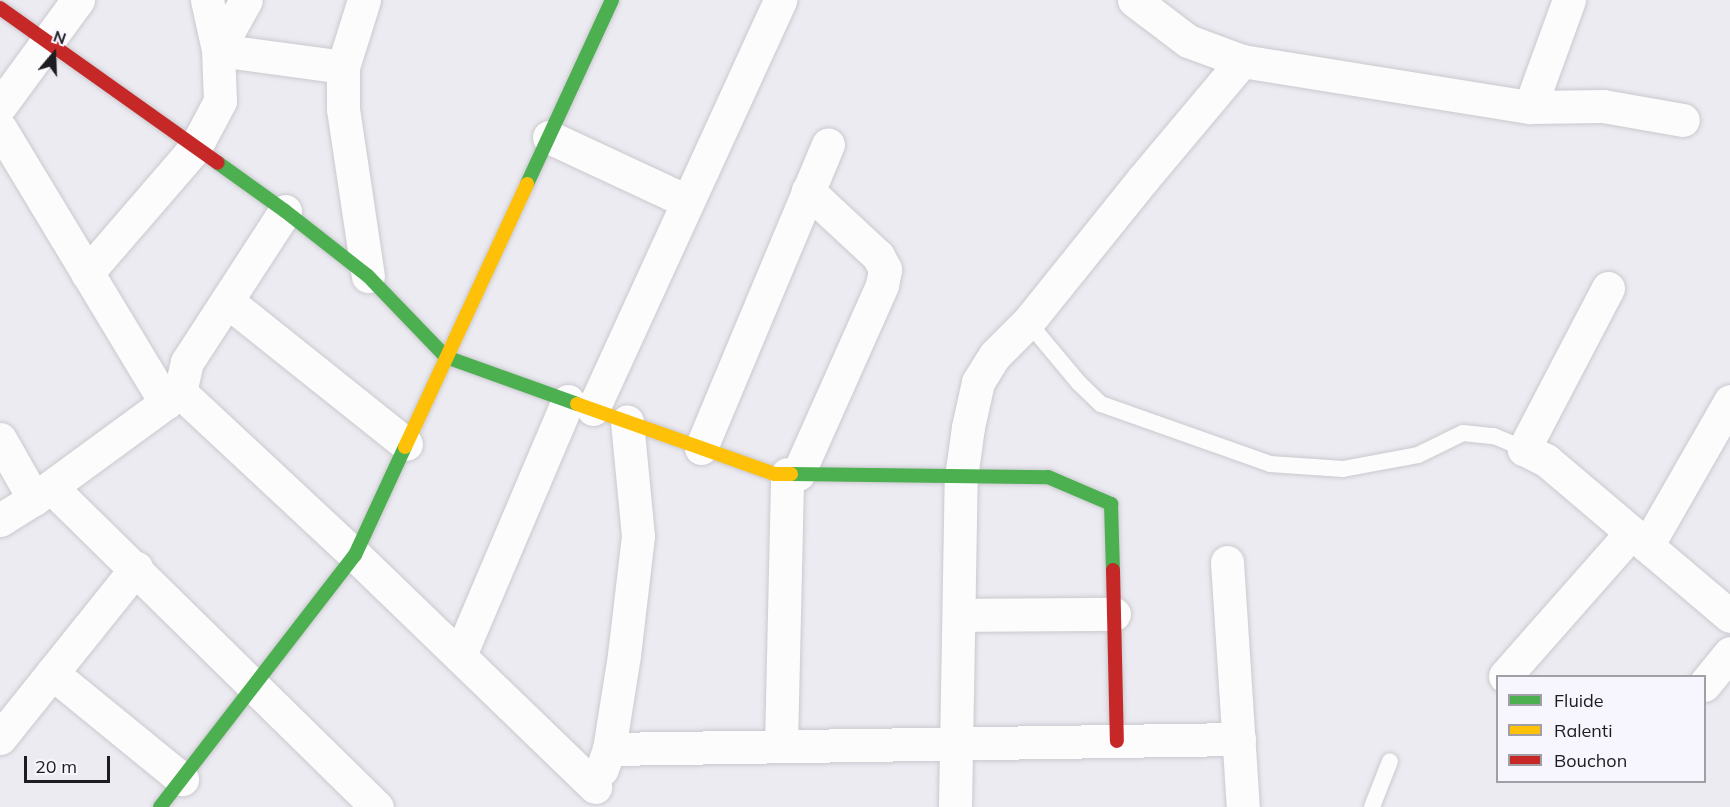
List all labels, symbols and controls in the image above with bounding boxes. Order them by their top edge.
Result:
north arrow [24,24,84,84]
text: N [51,26,69,48]
legend [1496,675,1706,783]
text: Fluide [1554,689,1604,712]
text: Ralenti [1554,719,1612,742]
scale bar [27,744,112,782]
text: Bouchon [1554,749,1627,772]
text: 20 m [35,755,77,778]

